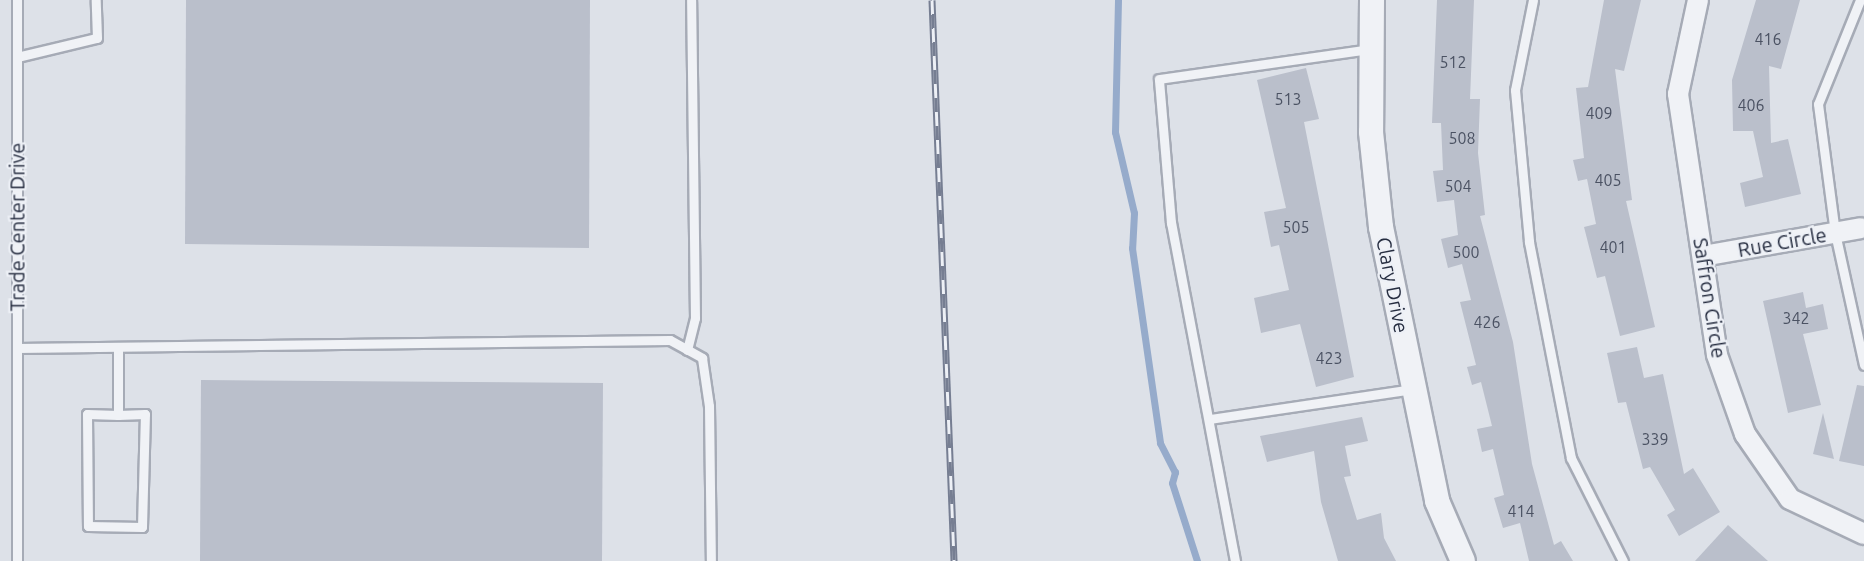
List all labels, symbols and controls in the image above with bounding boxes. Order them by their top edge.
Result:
house number: 416 [1754,29,1782,49]
house number: 512 [1439,52,1467,72]
house number: 513 [1274,89,1302,109]
house number: 406 [1737,95,1765,115]
house number: 409 [1585,103,1613,123]
house number: 508 [1448,128,1476,148]
street label: Trade Center Drive [5,143,29,311]
house number: 405 [1594,170,1622,190]
house number: 504 [1444,176,1472,196]
house number: 505 [1282,217,1310,237]
street label: Rue Circle [1736,222,1828,262]
street label: Clary Drive [1372,235,1414,335]
street label: Saffron Circle [1689,236,1731,360]
house number: 401 [1599,237,1627,257]
house number: 500 [1452,242,1480,262]
house number: 342 [1782,308,1810,328]
house number: 426 [1473,312,1501,332]
house number: 423 [1315,348,1343,368]
house number: 339 [1641,429,1669,449]
house number: 414 [1507,501,1535,521]

